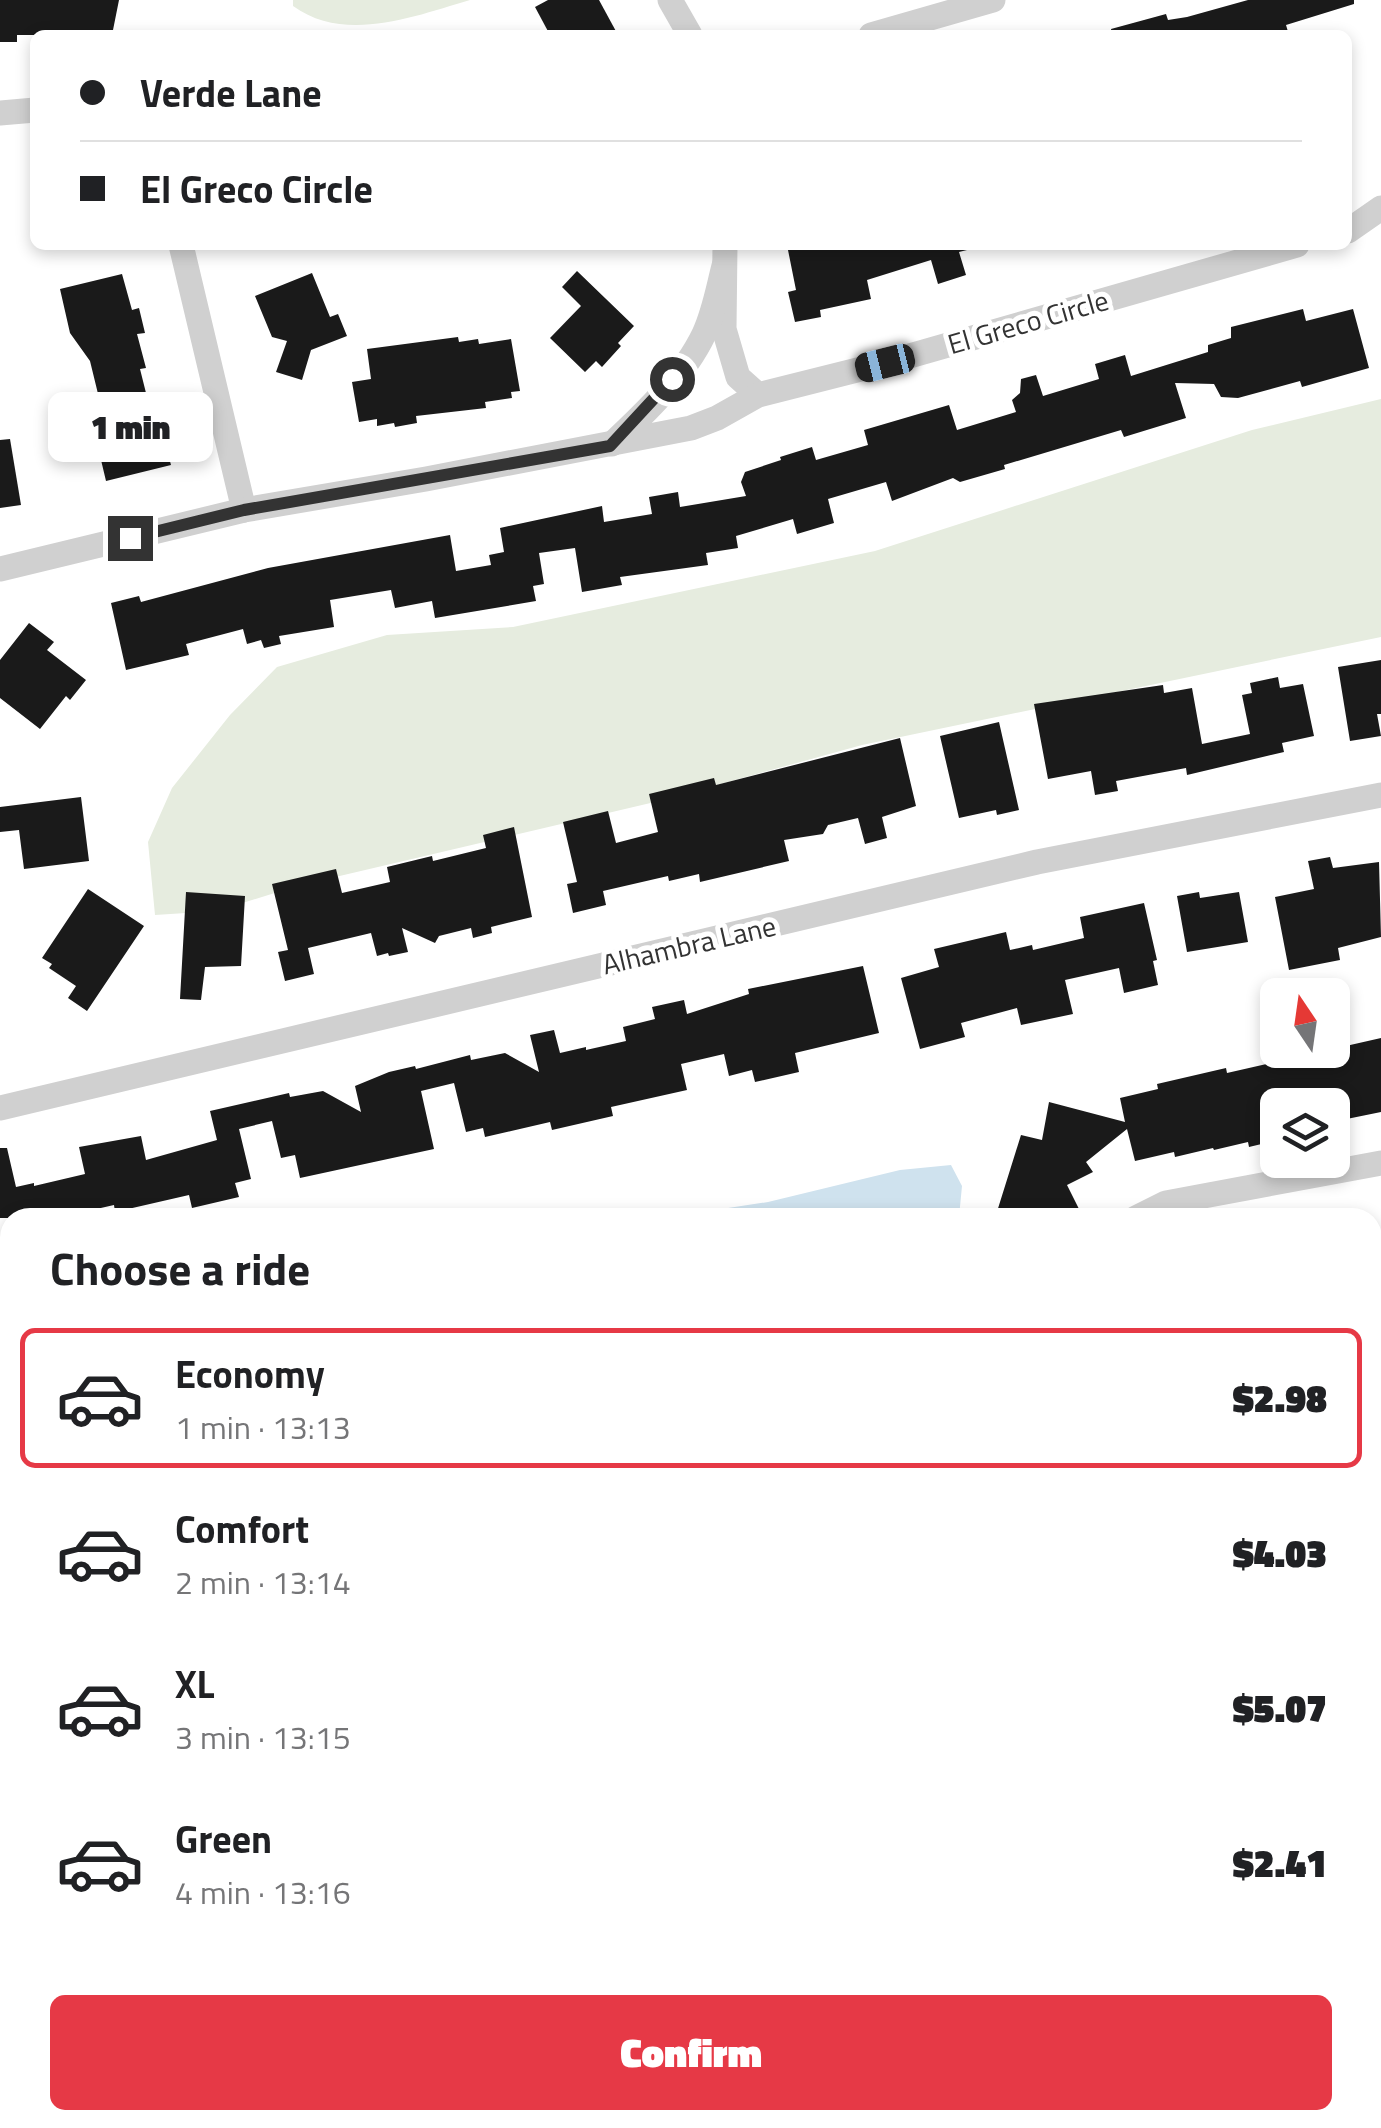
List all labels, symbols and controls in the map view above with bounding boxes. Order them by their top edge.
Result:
text: Verde Lane [140,64,322,122]
text: El Greco Circle [140,160,373,218]
street label: El Greco Circle [942,278,1113,365]
car [852,341,918,385]
route start [650,357,695,402]
callout: 1 min [48,393,212,463]
text: 1 min [91,403,170,451]
route end [108,516,153,561]
street label: Alhambra Lane [598,904,780,985]
north arrow [1260,978,1350,1068]
map controls [1260,978,1350,1178]
button: layers [1260,1088,1350,1178]
text: Choose a ride [50,1234,310,1302]
text: Economy [175,1345,325,1403]
icon: car [55,1353,145,1443]
text: $2.98 [1233,1369,1327,1427]
text: 1 min · 13:13 [175,1403,351,1451]
text: Comfort [175,1500,309,1558]
icon: car [55,1508,145,1598]
text: $4.03 [1233,1524,1327,1582]
text: 2 min · 13:14 [175,1558,351,1606]
text: XL [175,1655,215,1713]
icon: car [55,1663,145,1753]
text: $5.07 [1233,1679,1327,1737]
text: 3 min · 13:15 [175,1713,351,1761]
text: Green [175,1810,272,1868]
icon: car [55,1818,145,1908]
text: $2.41 [1233,1834,1327,1892]
text: 4 min · 13:16 [175,1868,351,1916]
button: Confirm [50,1995,1332,2110]

